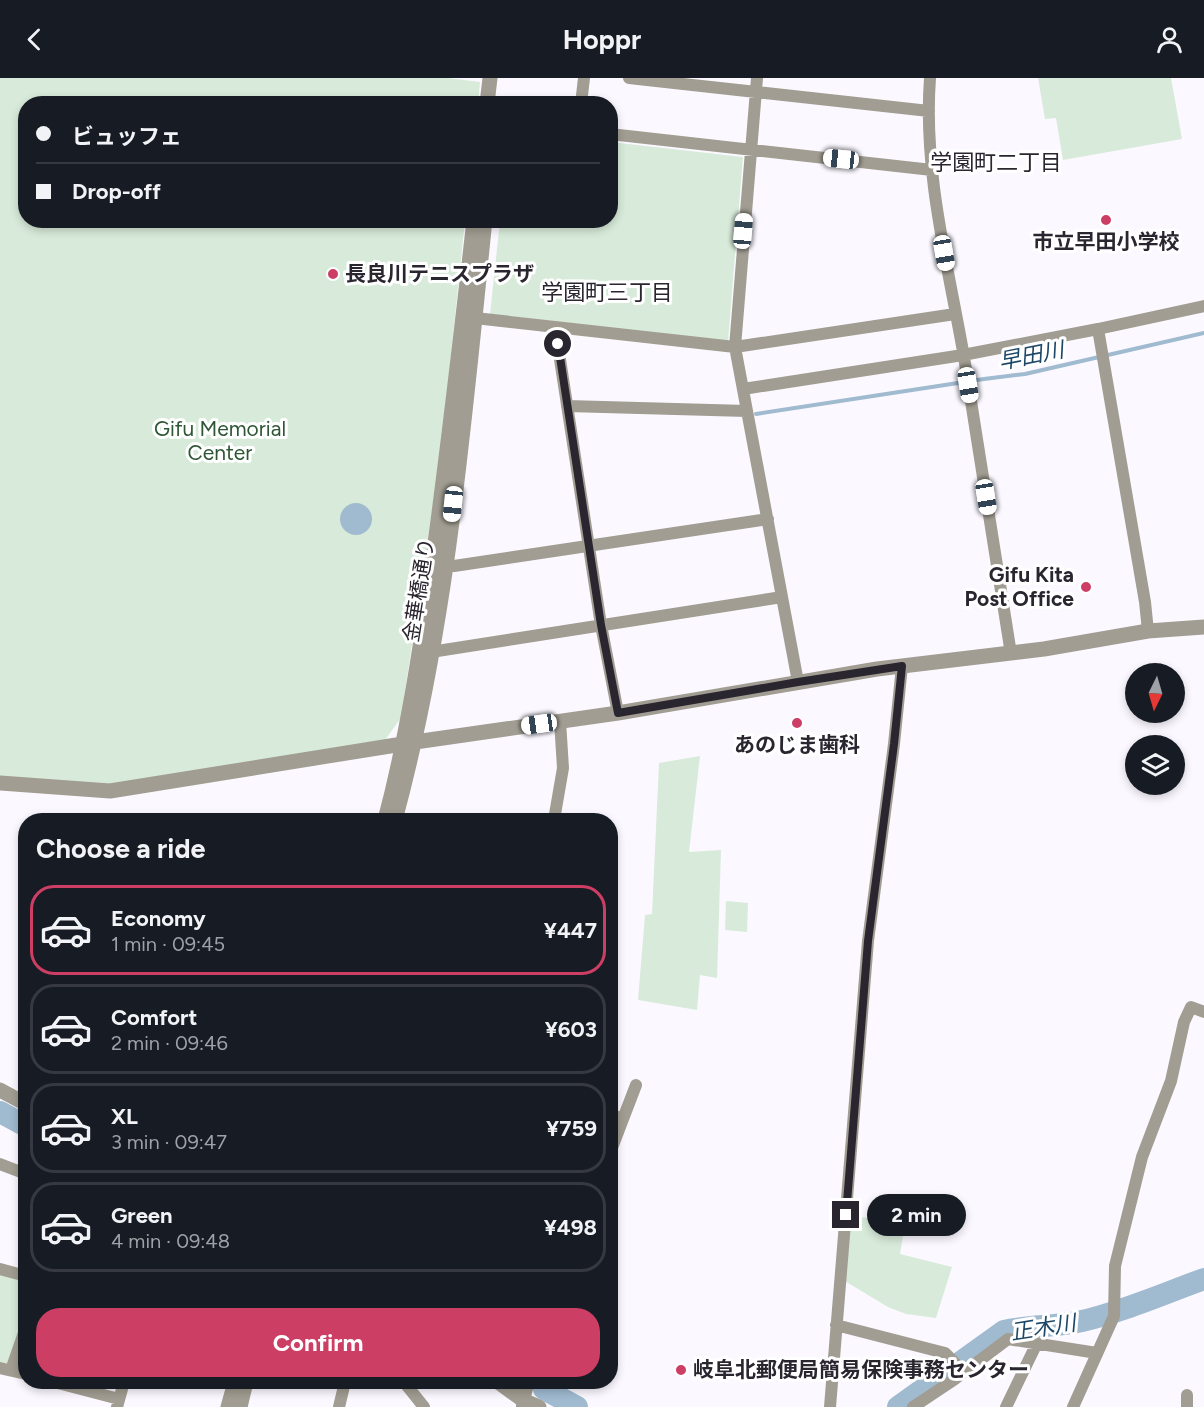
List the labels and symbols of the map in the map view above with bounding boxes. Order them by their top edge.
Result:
car [822,148,860,170]
district label: 学園町二丁目 [930,149,1062,176]
car [732,212,754,250]
marker: 市立早田小学校 [1099,213,1113,227]
place label: 市立早田小学校 [1033,229,1180,254]
car [932,234,956,272]
place label: 長良川テニスプラザ [345,261,534,286]
marker: 長良川テニスプラザ [326,267,340,281]
district label: 学園町三丁目 [541,279,673,306]
route start [544,330,571,357]
water label: 早田川 [996,336,1068,375]
car [956,366,980,404]
park label: Gifu Memorial Center [154,416,286,465]
car [974,478,998,516]
car [442,485,464,523]
street label: 金華橋通り [398,536,439,644]
place label: Gifu Kita Post Office [964,562,1074,611]
marker: Gifu Kita Post Office [1079,580,1093,594]
north arrow [1125,663,1185,723]
car [520,713,558,735]
marker: あのじま歯科 [790,716,804,730]
place label: あのじま歯科 [734,732,860,757]
callout: 2 min [867,1194,966,1236]
route end [832,1201,859,1228]
water label: 正木川 [1008,1309,1080,1346]
place label: 岐阜北郵便局簡易保険事務センター [693,1357,1029,1382]
marker: 岐阜北郵便局簡易保険事務センター [674,1363,688,1377]

